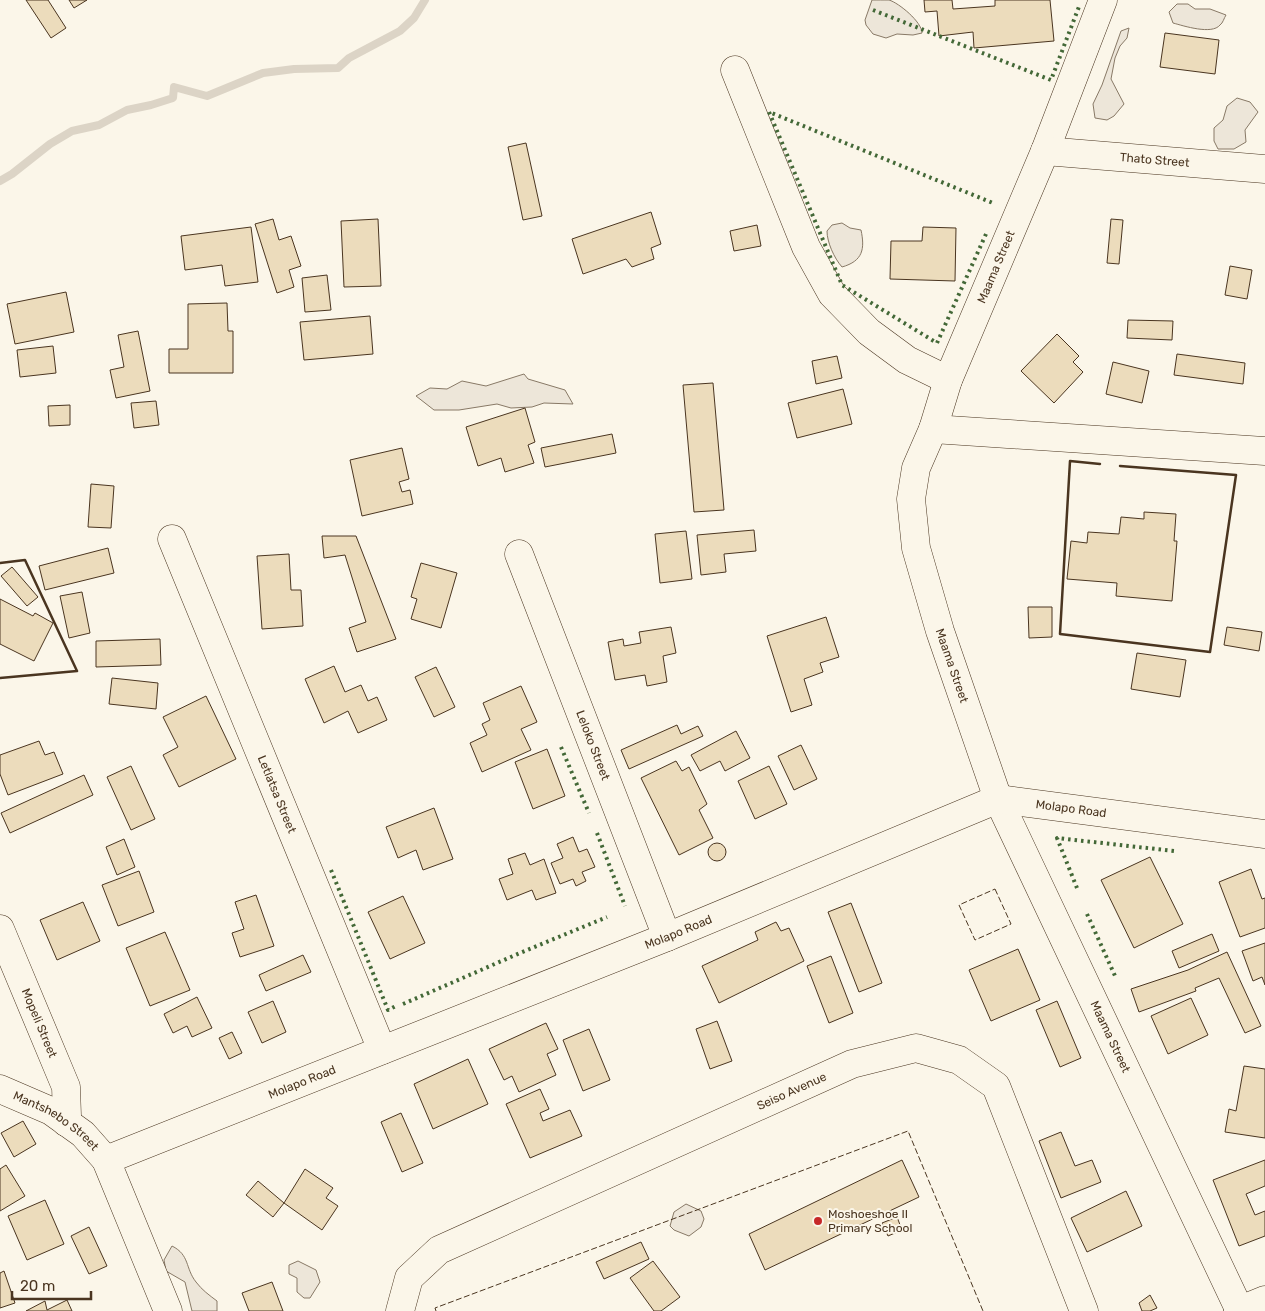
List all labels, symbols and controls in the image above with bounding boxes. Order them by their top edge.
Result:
street label: Thato Street [1119,150,1190,170]
street label: Maama Street [974,228,1018,305]
street label: Maama Street [933,627,971,705]
street label: Leloko Street [573,708,613,782]
street label: Letlatsa Street [255,753,299,835]
street label: Molapo Road [1035,797,1107,820]
street label: Molapo Road [643,912,714,952]
street label: Mopeli Street [19,986,60,1060]
street label: Maama Street [1087,999,1133,1075]
street label: Molapo Road [266,1062,338,1102]
street label: Seiso Avenue [755,1069,829,1113]
street label: Mantshebo Street [11,1089,102,1154]
place label: Moshoeshoe II Primary School [828,1207,912,1235]
marker: Moshoeshoe II Primary School [812,1215,824,1227]
scale bar [12,1268,91,1300]
text: 20 m [20,1277,55,1295]

